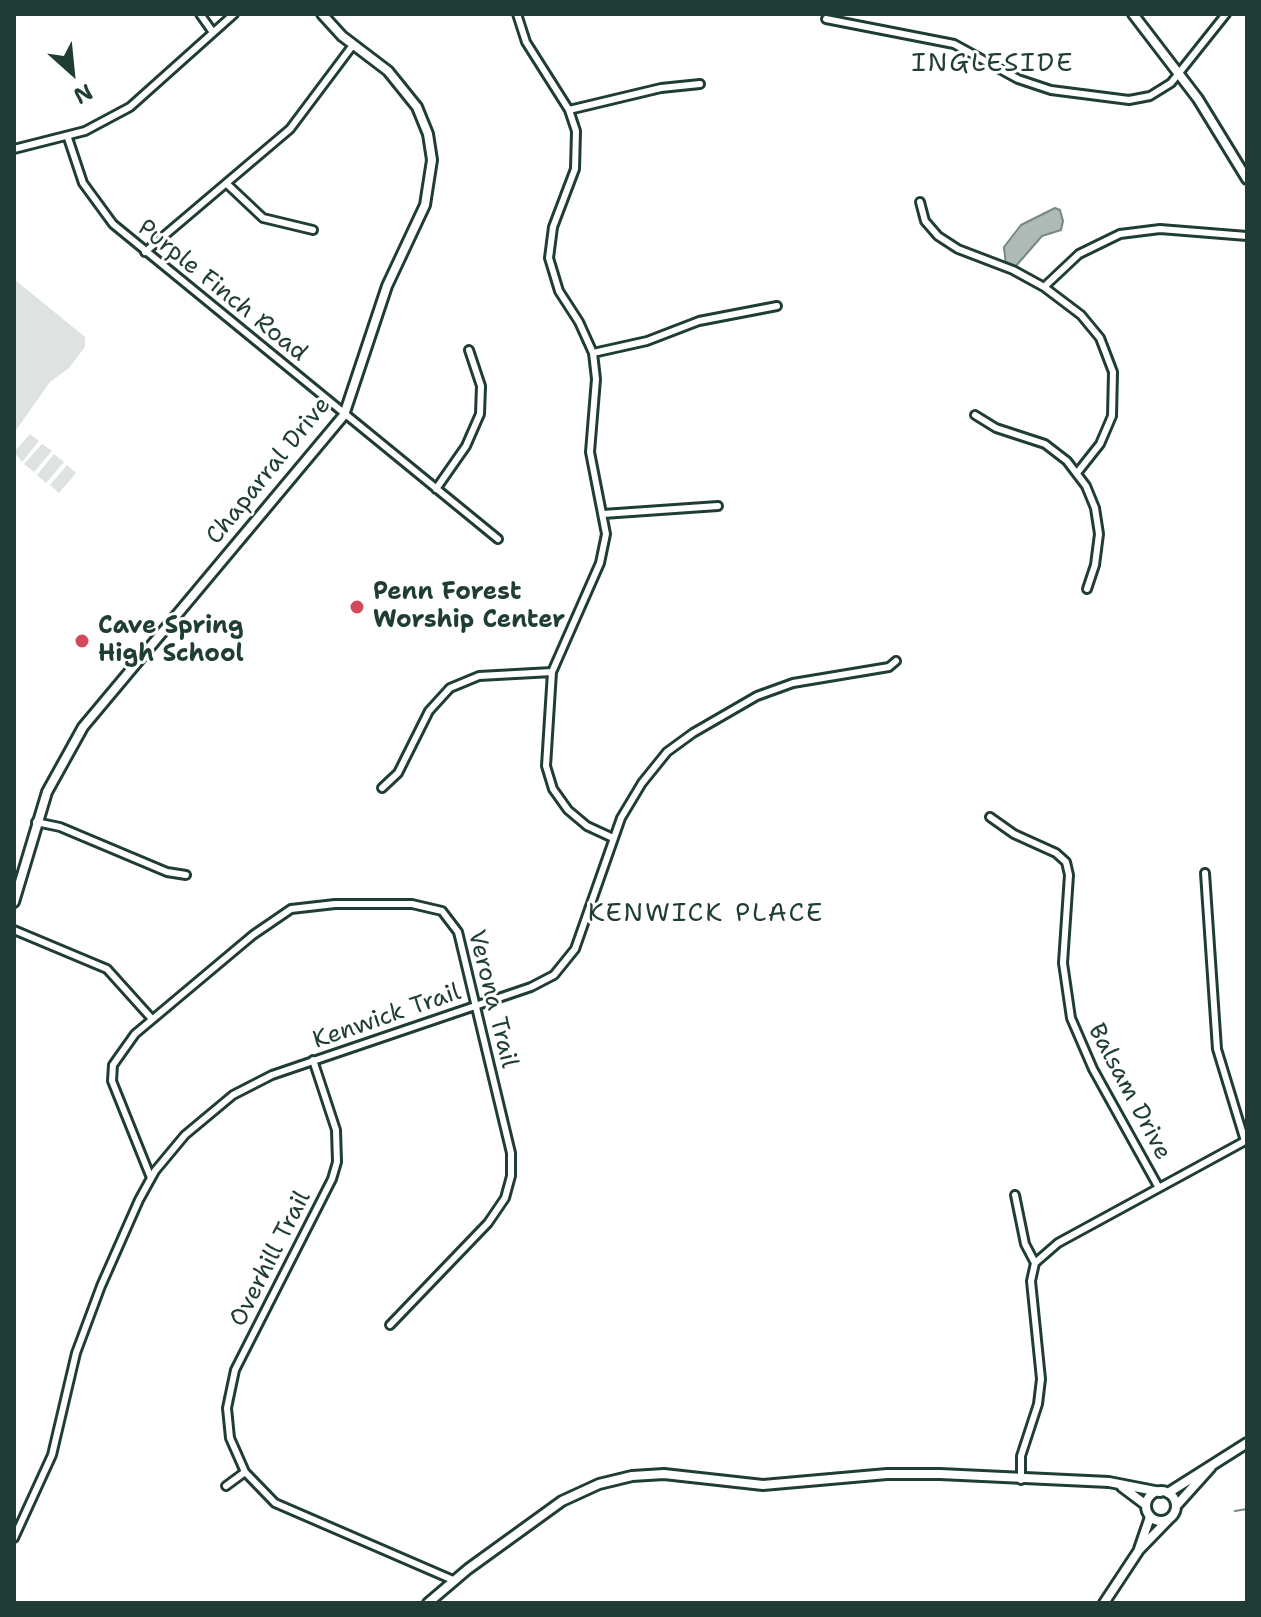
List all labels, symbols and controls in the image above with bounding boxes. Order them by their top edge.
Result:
north arrow [32,32,112,112]
district label: INGLESIDE [912,48,1074,80]
text: N [69,77,97,111]
street label: Purple Finch Road [131,214,313,368]
street label: Chaparral Drive [201,391,337,551]
place label: Penn Forest Worship Center [373,579,565,635]
marker: Penn Forest Worship Center [348,598,366,616]
place label: Cave Spring High School [98,613,244,669]
marker: Cave Spring High School [73,632,91,650]
district label: KENWICK PLACE [588,898,824,930]
street label: Verona Trail [461,927,523,1071]
street label: Kenwick Trail [309,978,465,1056]
street label: Balsam Drive [1081,1019,1177,1165]
street label: Overhill Trail [224,1186,318,1332]

